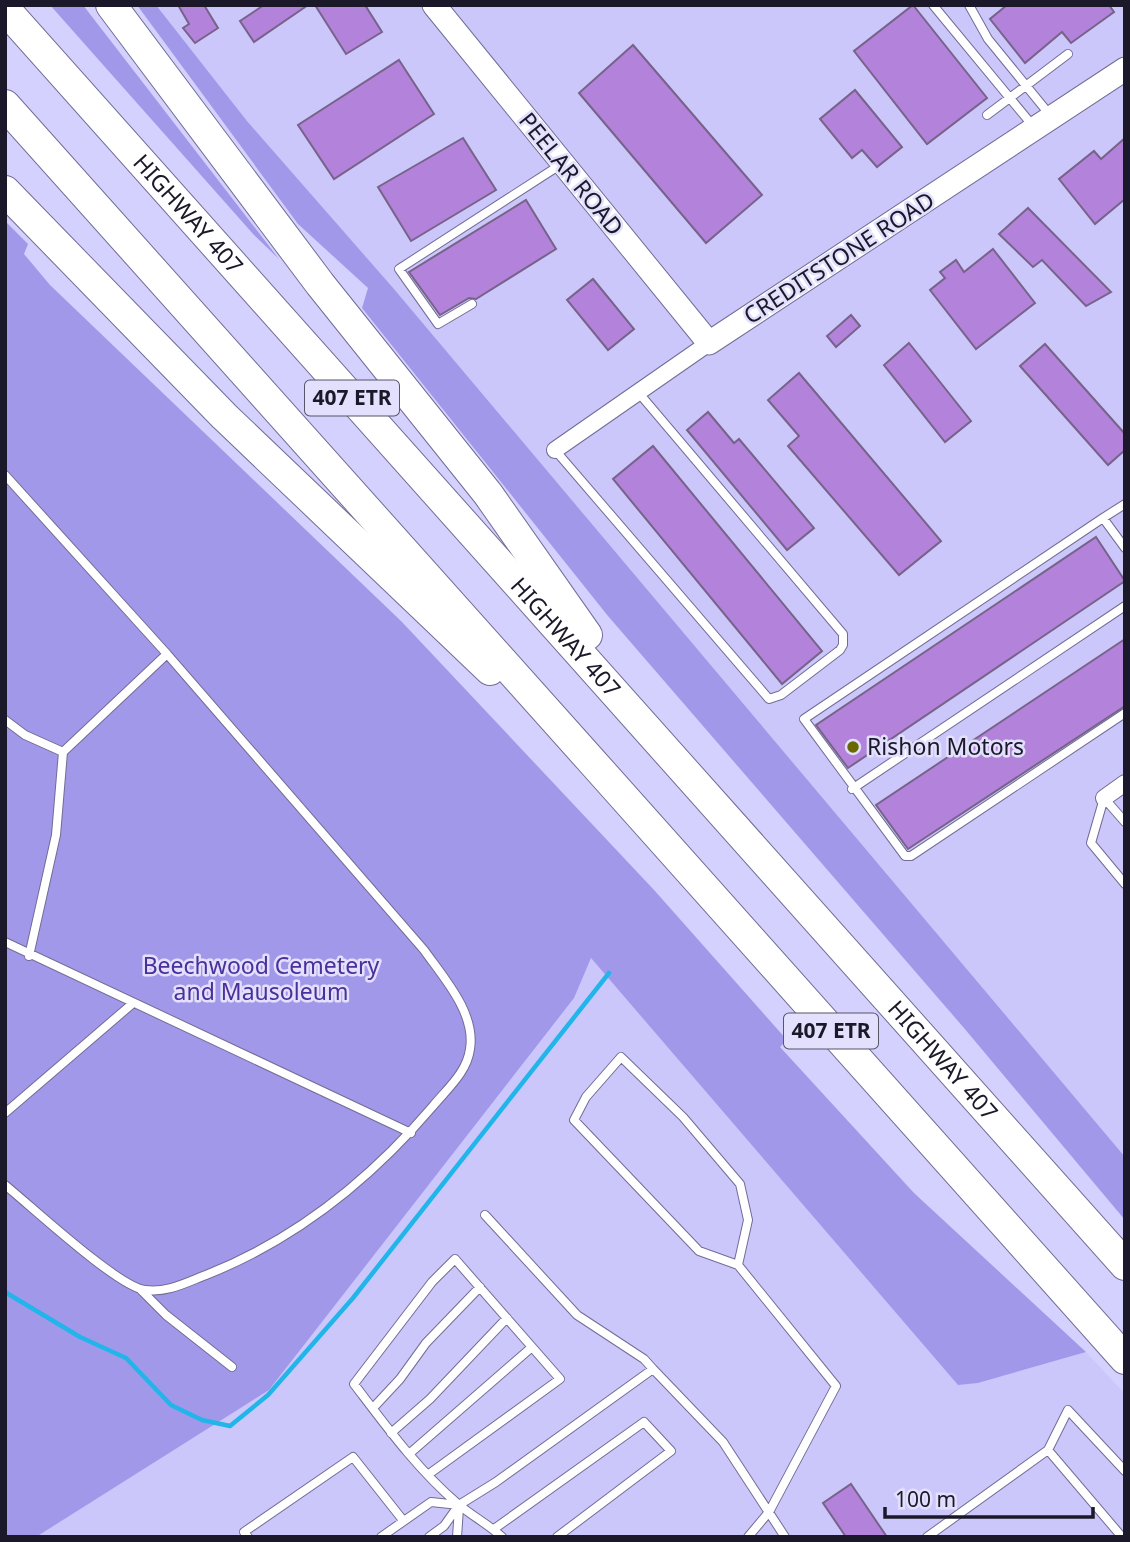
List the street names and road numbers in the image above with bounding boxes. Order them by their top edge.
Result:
street label: PEELAR ROAD [512,105,631,242]
street label: HIGHWAY 407 [127,147,251,281]
street label: CREDITSTONE ROAD [737,183,940,331]
road number: 407 ETR [305,380,399,416]
street label: HIGHWAY 407 [504,570,628,704]
street label: HIGHWAY 407 [881,993,1006,1127]
road number: 407 ETR [784,1014,878,1048]

